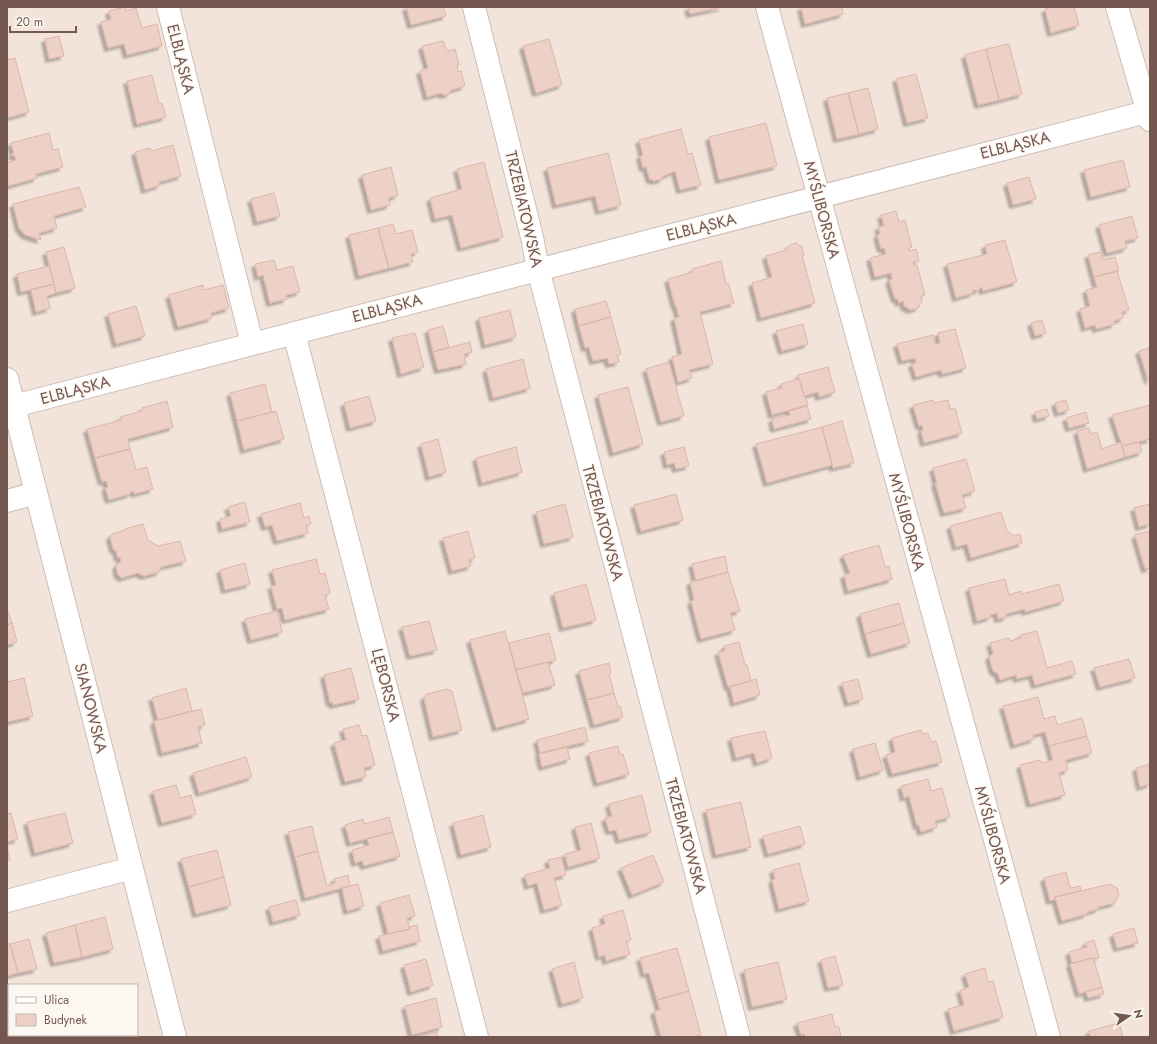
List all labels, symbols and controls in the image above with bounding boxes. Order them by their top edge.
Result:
scale bar [10,8,76,34]
text: 20 m [16,13,43,31]
street label: ELBLĄSKA [161,22,201,97]
street label: ELBLĄSKA [978,125,1053,165]
street label: TRZEBIATOWSKA [499,148,549,270]
street label: MYŚLIBORSKA [798,158,846,262]
street label: ELBLĄSKA [664,207,739,247]
street label: ELBLĄSKA [349,288,425,328]
street label: ELBLĄSKA [37,370,113,410]
street label: TRZEBIATOWSKA [576,462,630,584]
street label: MYŚLIBORSKA [883,470,931,574]
street label: LĘBORSKA [366,646,406,725]
street label: SIANOWSKA [69,661,113,756]
street label: TRZEBIATOWSKA [659,775,713,897]
street label: MYŚLIBORSKA [969,783,1017,887]
legend [8,984,138,1036]
text: Ulica [44,991,69,1009]
north arrow [1109,996,1149,1036]
text: N [1130,1008,1148,1020]
text: Budynek [44,1011,88,1029]

